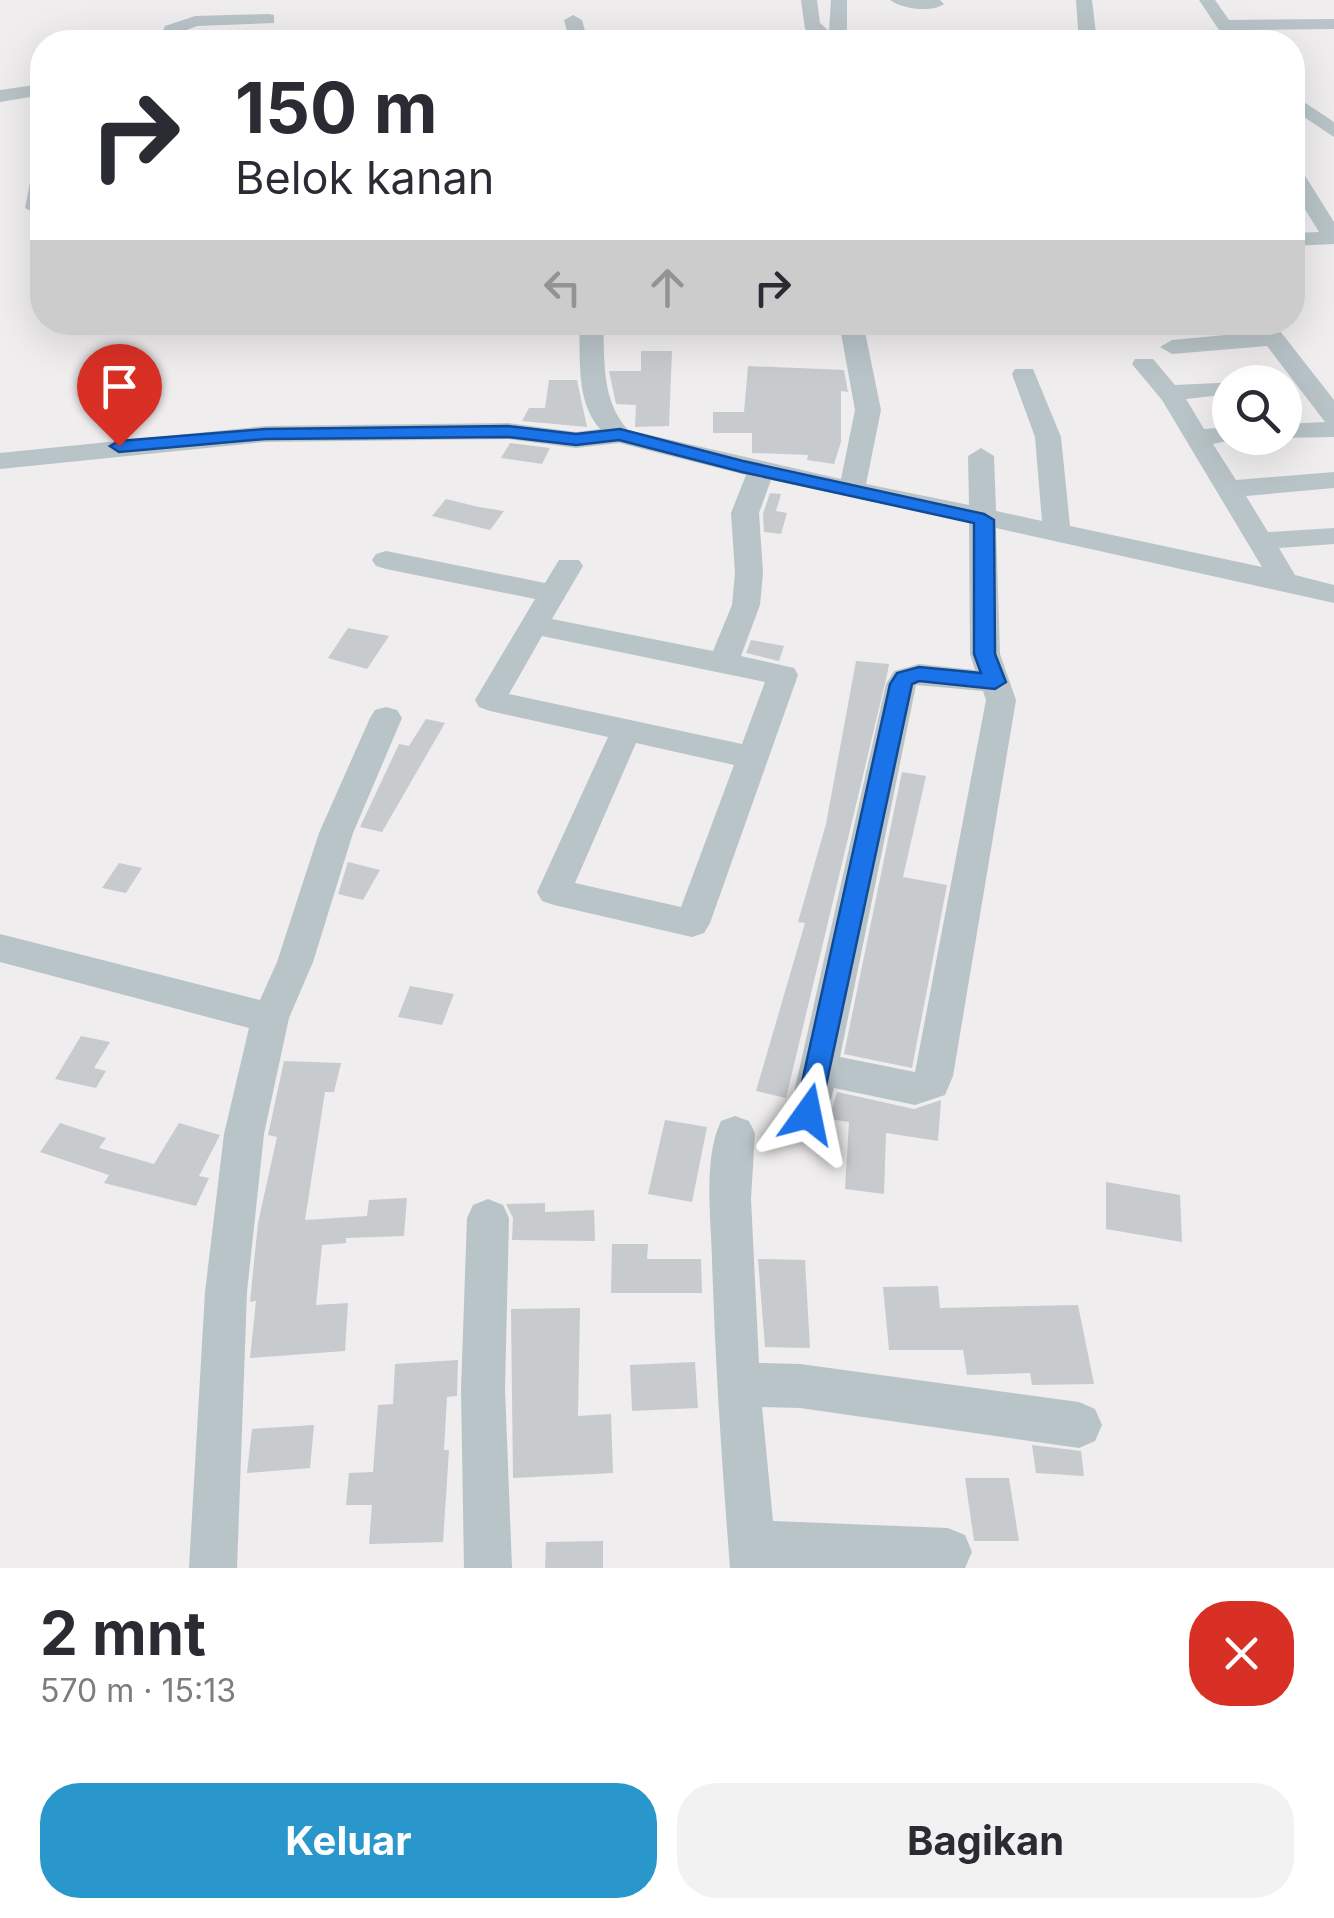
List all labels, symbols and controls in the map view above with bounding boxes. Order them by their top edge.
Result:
text: 150 m [235,65,438,150]
icon: right [70,70,200,200]
text: Belok kanan [235,150,494,205]
icon: left [535,260,590,315]
icon: ahead [640,260,695,315]
icon: right [745,260,800,315]
pin [77,344,162,447]
icon: arrive [92,359,147,414]
map controls [1212,365,1302,455]
button: search [1212,365,1302,455]
position arrow [756,1062,860,1166]
text: 2 mnt [40,1597,206,1669]
button: close [1189,1601,1294,1706]
text: 570 m · 15:13 [40,1671,236,1710]
button: Keluar [40,1783,657,1898]
button: Bagikan [677,1783,1294,1898]

